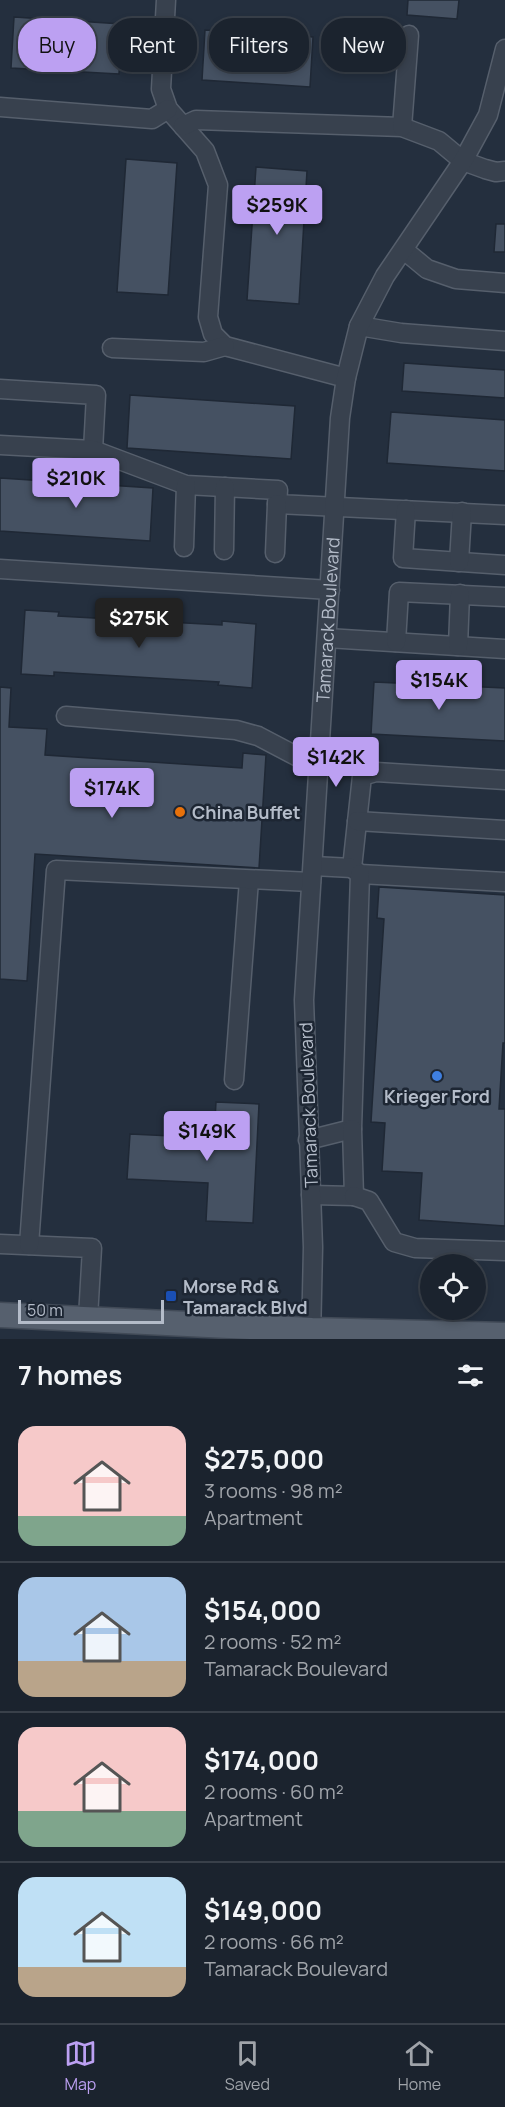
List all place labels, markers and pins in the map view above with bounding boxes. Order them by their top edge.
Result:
pin: $259K [235,185,319,236]
pin: $210K [34,458,118,509]
pin: $275K [97,598,181,649]
pin: $154K [397,660,481,711]
pin: $142K [294,737,378,788]
pin: $174K [70,768,154,819]
place label: China Buffet [192,800,301,824]
marker: China Buffet [173,805,187,819]
marker: Krieger Ford [430,1069,444,1083]
place label: Krieger Ford [384,1084,490,1108]
pin: $149K [165,1111,249,1162]
place label: Morse Rd & Tamarack Blvd [183,1274,308,1319]
marker: Morse Rd & Tamarack Blvd [164,1289,178,1303]

